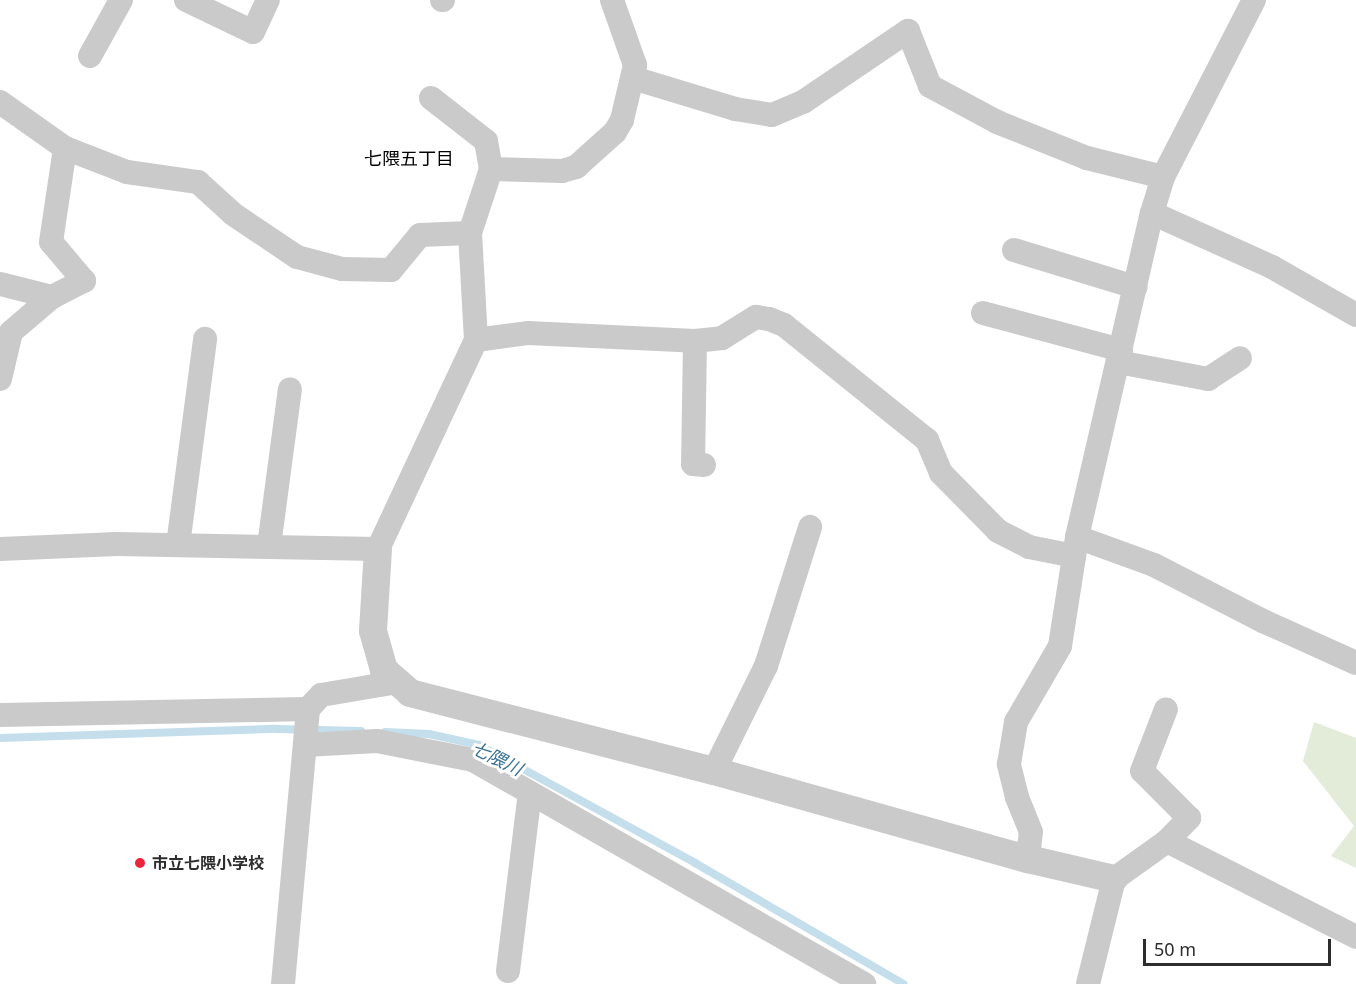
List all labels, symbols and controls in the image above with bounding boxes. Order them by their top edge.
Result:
district label: 七隈五丁目 [364,147,454,169]
water label: 七隈川 [468,736,526,780]
place label: 市立七隈小学校 [152,853,264,873]
marker: 市立七隈小学校 [133,856,147,870]
scale bar [1146,927,1334,965]
text: 50 m [1154,937,1196,961]

